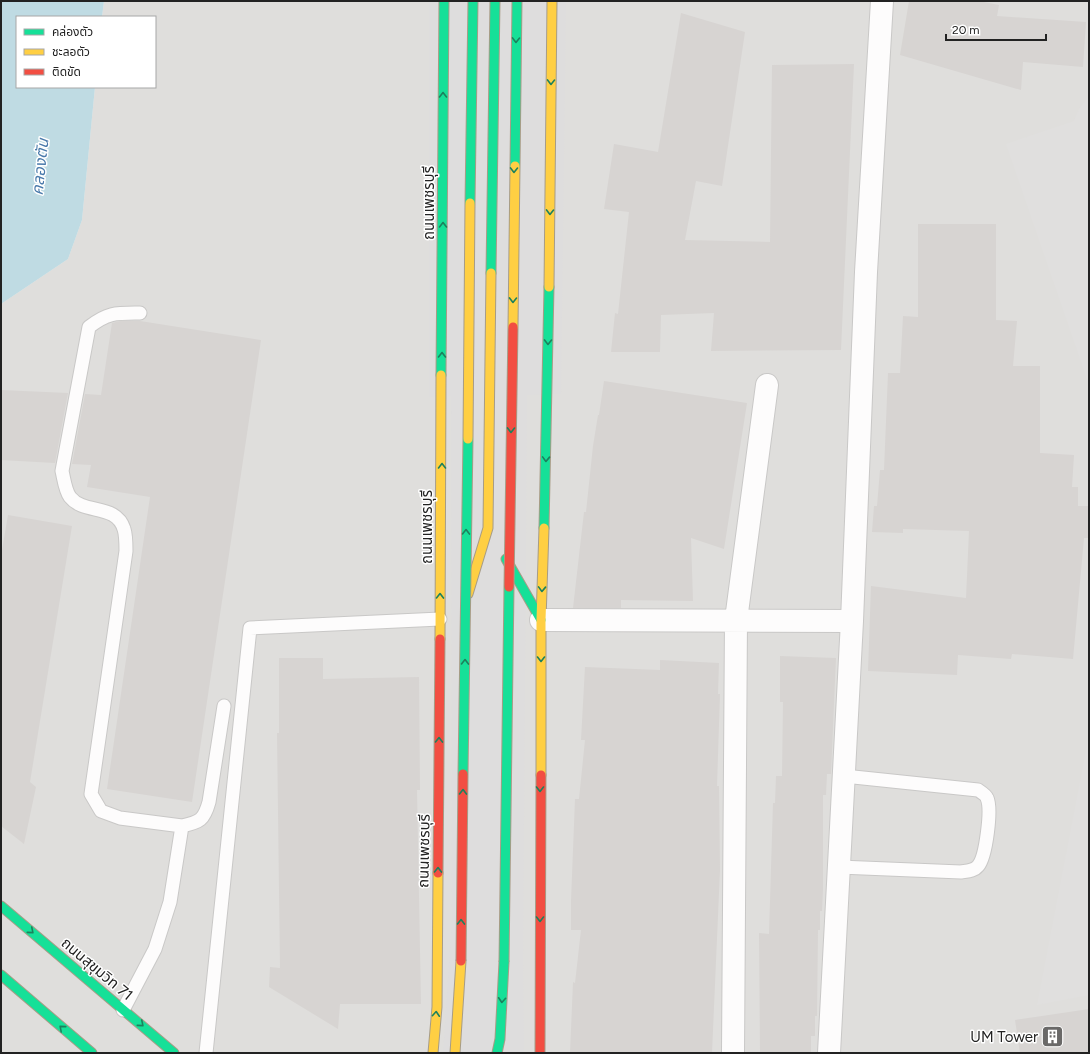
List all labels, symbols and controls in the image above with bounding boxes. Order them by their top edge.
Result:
legend [16,16,156,88]
scale bar [946,16,1046,42]
text: 20 m [952,23,980,37]
text: คล่องตัว [52,25,93,39]
one-way arrow [512,37,520,43]
text: ชะลอตัว [52,45,90,59]
text: ติดขัด [52,65,81,79]
one-way arrow [547,79,555,85]
one-way arrow [439,92,447,98]
water label: คลองตัน [28,137,53,196]
street label: ถนนเพชรบุรี [420,166,438,240]
one-way arrow [510,167,519,173]
one-way arrow [546,209,554,215]
one-way arrow [439,222,447,228]
one-way arrow [509,297,517,303]
one-way arrow [544,339,552,345]
one-way arrow [438,352,446,358]
one-way arrow [507,427,515,433]
one-way arrow [542,456,550,462]
one-way arrow [438,463,446,469]
street label: ถนนเพชรบุรี [418,490,436,564]
one-way arrow [462,529,470,535]
one-way arrow [538,586,546,592]
one-way arrow [436,593,445,599]
one-way arrow [537,656,545,662]
one-way arrow [460,659,469,665]
one-way arrow [435,737,443,743]
one-way arrow [536,786,544,792]
one-way arrow [459,789,467,795]
street label: ถนนเพชรบุรี [414,814,434,888]
one-way arrow [434,867,442,873]
one-way arrow [536,916,544,922]
one-way arrow [457,919,465,925]
one-way arrow [26,927,33,934]
street label: ถนนสุขุมวิท 71 [58,934,136,1004]
one-way arrow [498,997,506,1003]
one-way arrow [432,1011,441,1017]
one-way arrow [136,1020,143,1027]
building icon: UM Tower [1040,1024,1066,1050]
one-way arrow [60,1025,67,1032]
place label: UM Tower [970,1028,1038,1046]

